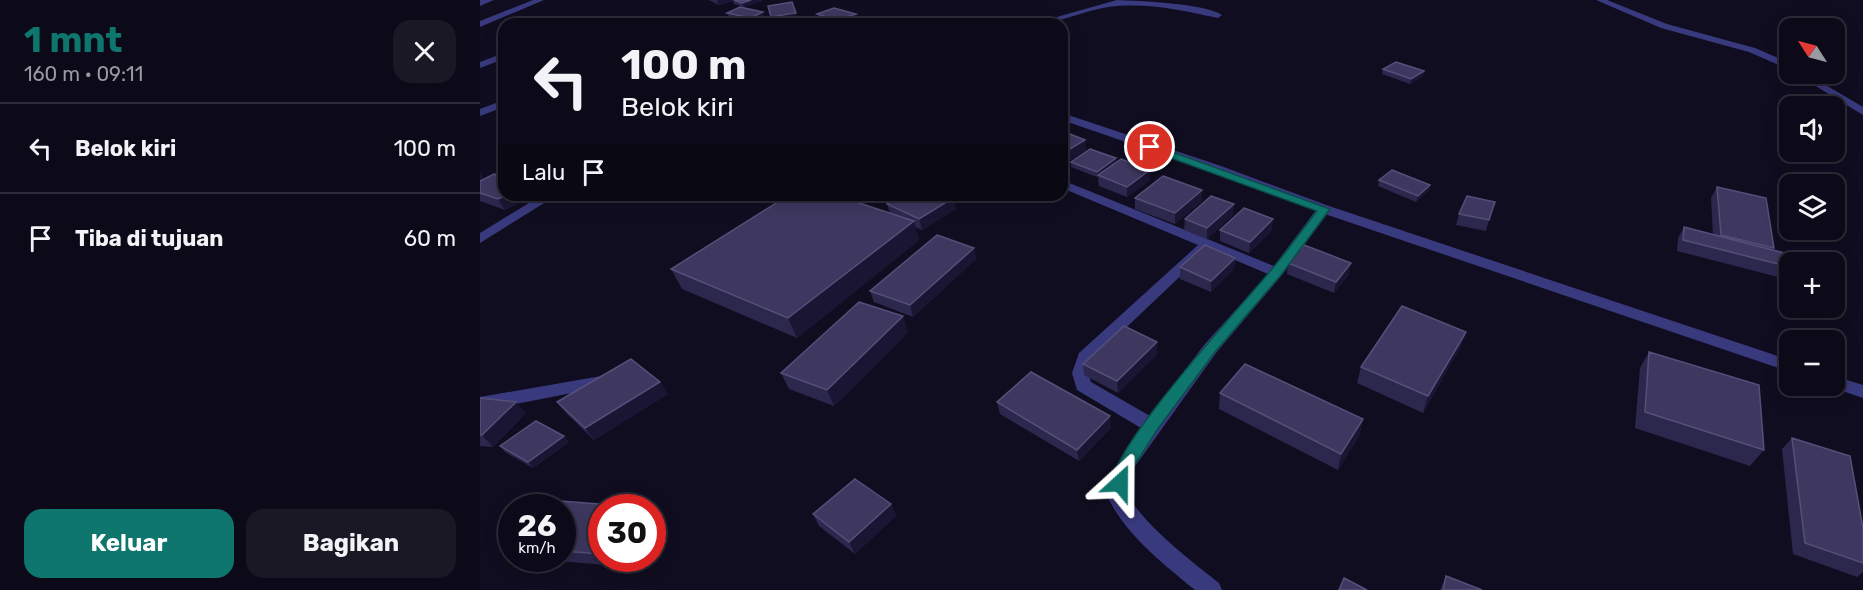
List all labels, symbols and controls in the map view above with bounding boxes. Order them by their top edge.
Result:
text: 1 mnt [24,18,122,61]
north arrow [1779,18,1845,84]
map controls [1779,18,1845,396]
button: close [393,20,456,83]
text: 100 m [621,40,746,90]
icon: left [522,42,600,120]
text: 160 m · 09:11 [24,62,143,86]
text: Belok kiri [621,91,734,123]
button: sound [1779,96,1845,162]
pin [1124,121,1175,172]
icon: arrive [1133,130,1166,163]
icon: left [24,132,57,165]
text: Belok kiri [75,135,176,162]
text: 100 m [394,135,456,162]
icon: arrive [577,156,610,189]
text: Lalu [522,159,565,186]
button: layers [1779,174,1845,240]
icon: arrive [24,222,57,255]
text: Tiba di tujuan [75,225,223,252]
text: 60 m [404,225,456,252]
button: + [1779,252,1845,318]
button: − [1779,330,1845,396]
position arrow [1088,451,1152,515]
speed limit sign: 30 [588,494,666,572]
text: 26 [517,508,557,544]
button: Keluar [24,509,234,578]
button: Bagikan [246,509,456,578]
text: km/h [518,539,556,557]

